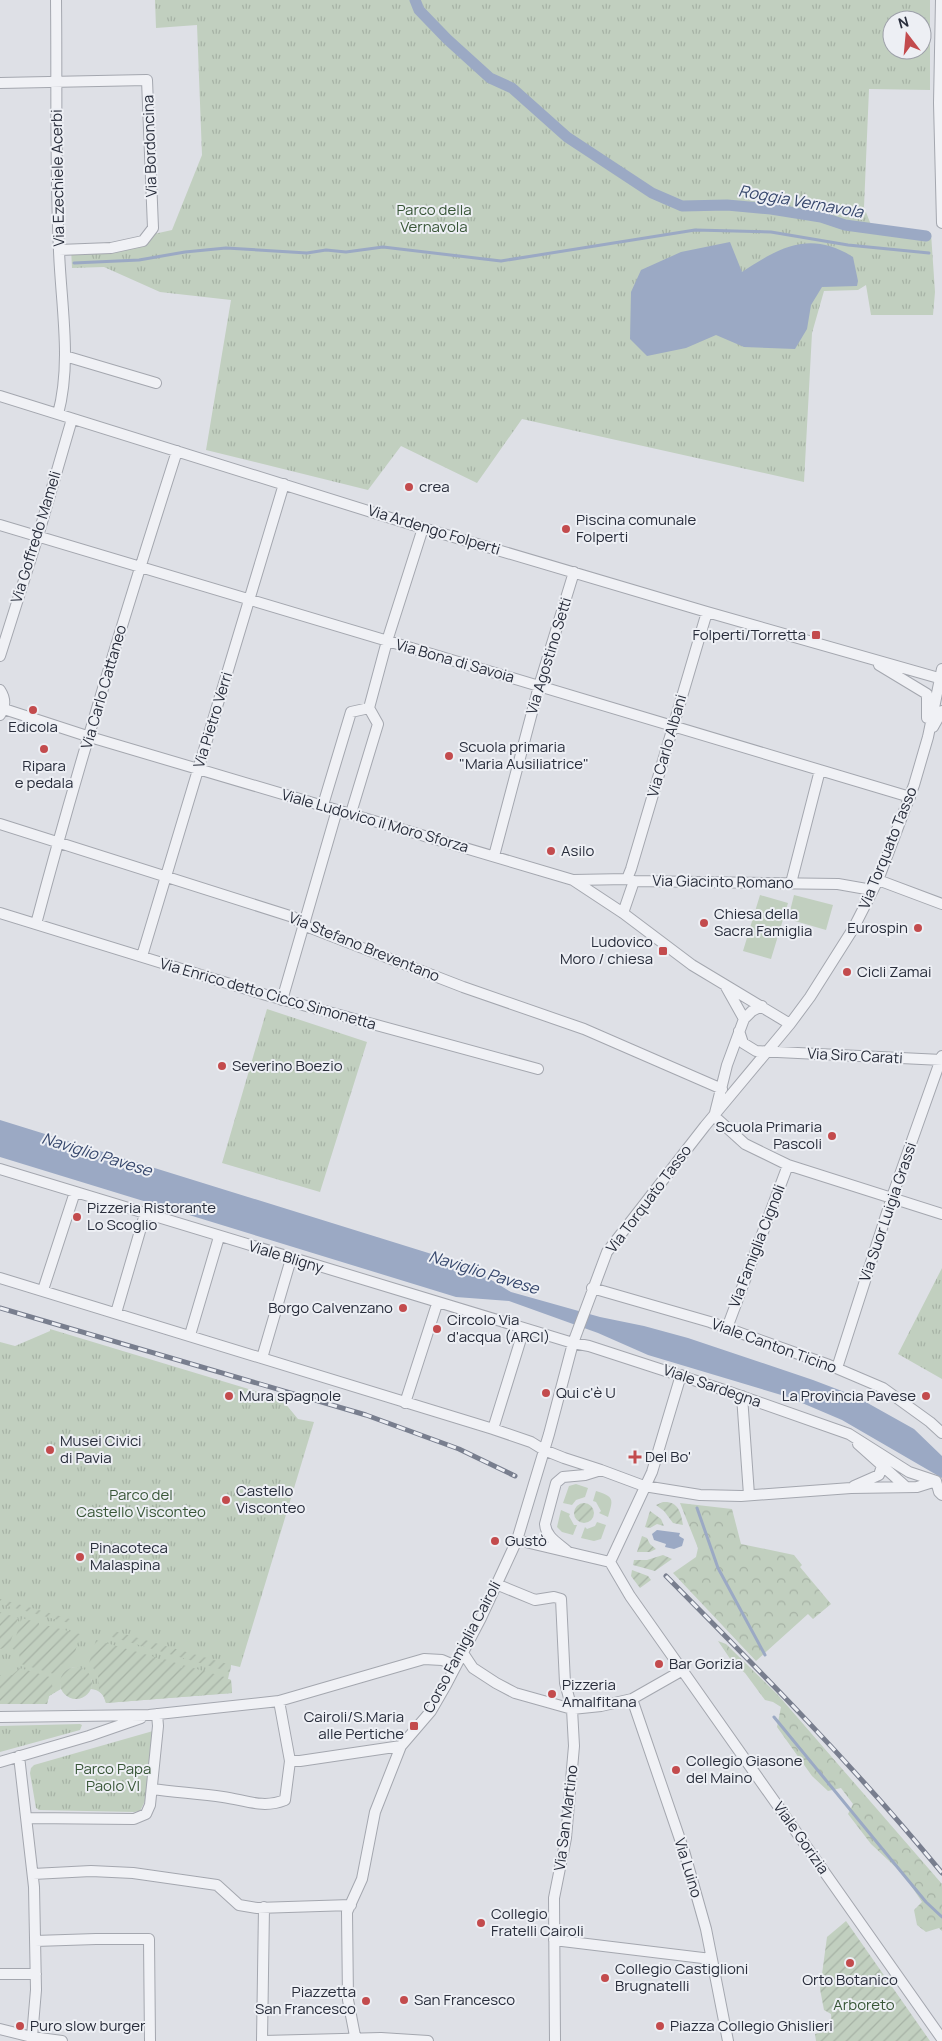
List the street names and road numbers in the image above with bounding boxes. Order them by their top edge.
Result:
street label: Via Bordoncina [137,95,162,198]
street label: Via Ezechiele Acerbi [46,109,69,247]
street label: Via Goffredo Mameli [5,468,66,605]
street label: Via Ardengo Folperti [365,499,503,560]
street label: Via Agostino Setti [521,595,576,717]
street label: Via Carlo Cattaneo [76,622,131,752]
street label: Via Bona di Savoia [393,634,517,688]
street label: Via Pietro Verri [188,669,237,770]
street label: Via Carlo Albani [642,692,691,800]
street label: Via Torquato Tasso [853,783,922,912]
street label: Viale Ludovico il Moro Sforza [279,784,471,857]
street label: Via Giacinto Romano [652,870,794,893]
street label: Via Stefano Breventano [286,907,443,987]
street label: Via Enrico detto Cicco Simonetta [157,953,379,1035]
street label: Via Siro Carati [807,1043,903,1068]
street label: Via Suor Luigia Grassi [854,1139,921,1284]
street label: Via Torquato Tasso [601,1140,696,1257]
street label: Via Famiglia Cignoli [723,1181,790,1310]
street label: Viale Bligny [246,1235,326,1278]
street label: Viale Canton Ticino [709,1313,840,1378]
street label: Viale Sardegna [660,1359,764,1412]
street label: Corso Famiglia Cairoli [418,1577,505,1717]
street label: Via San Martino [549,1764,582,1872]
street label: Viale Gorizia [769,1797,834,1878]
street label: Via Luino [669,1835,708,1900]

